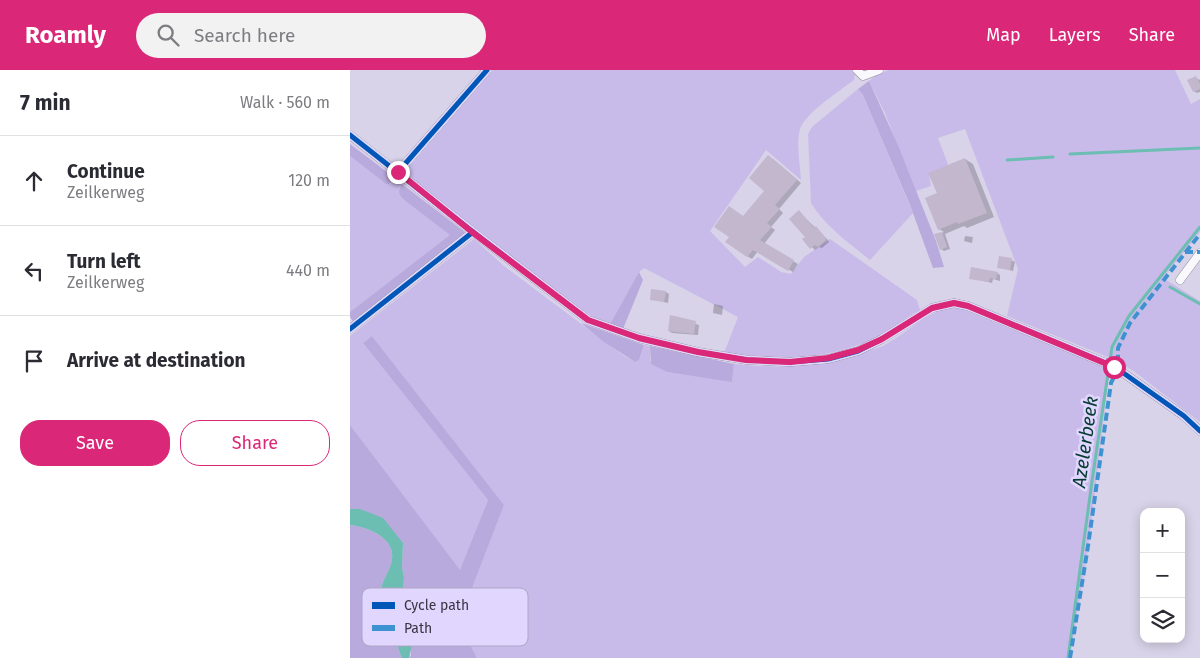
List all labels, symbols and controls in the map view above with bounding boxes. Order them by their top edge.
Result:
search box [136,13,486,58]
text: Roamly [25,21,106,49]
icon: search [154,21,182,49]
text: Search here [194,24,295,47]
text: Map [986,24,1021,46]
text: Layers [1049,24,1101,46]
text: Share [1129,24,1175,46]
text: 7 min [20,90,71,116]
text: Walk · 560 m [240,93,330,112]
text: Continue [67,160,145,183]
route end [387,161,410,184]
icon: ahead [20,167,48,195]
text: 120 m [288,171,330,190]
text: Zeilkerweg [67,183,144,202]
text: Turn left [67,250,141,273]
icon: left [20,257,48,285]
text: 440 m [286,261,330,280]
text: Zeilkerweg [67,273,144,292]
icon: arrive [20,347,48,375]
text: Arrive at destination [67,349,246,372]
route start [1103,356,1126,379]
water label: Azelerbeek [1067,395,1103,490]
button: Save [20,420,170,466]
button: Share [180,420,330,466]
map controls [1140,508,1185,643]
button: + [1140,508,1185,553]
button: − [1140,553,1185,598]
legend [362,588,528,646]
text: Cycle path [404,597,469,614]
button: layers [1140,598,1185,643]
text: Path [404,620,432,637]

